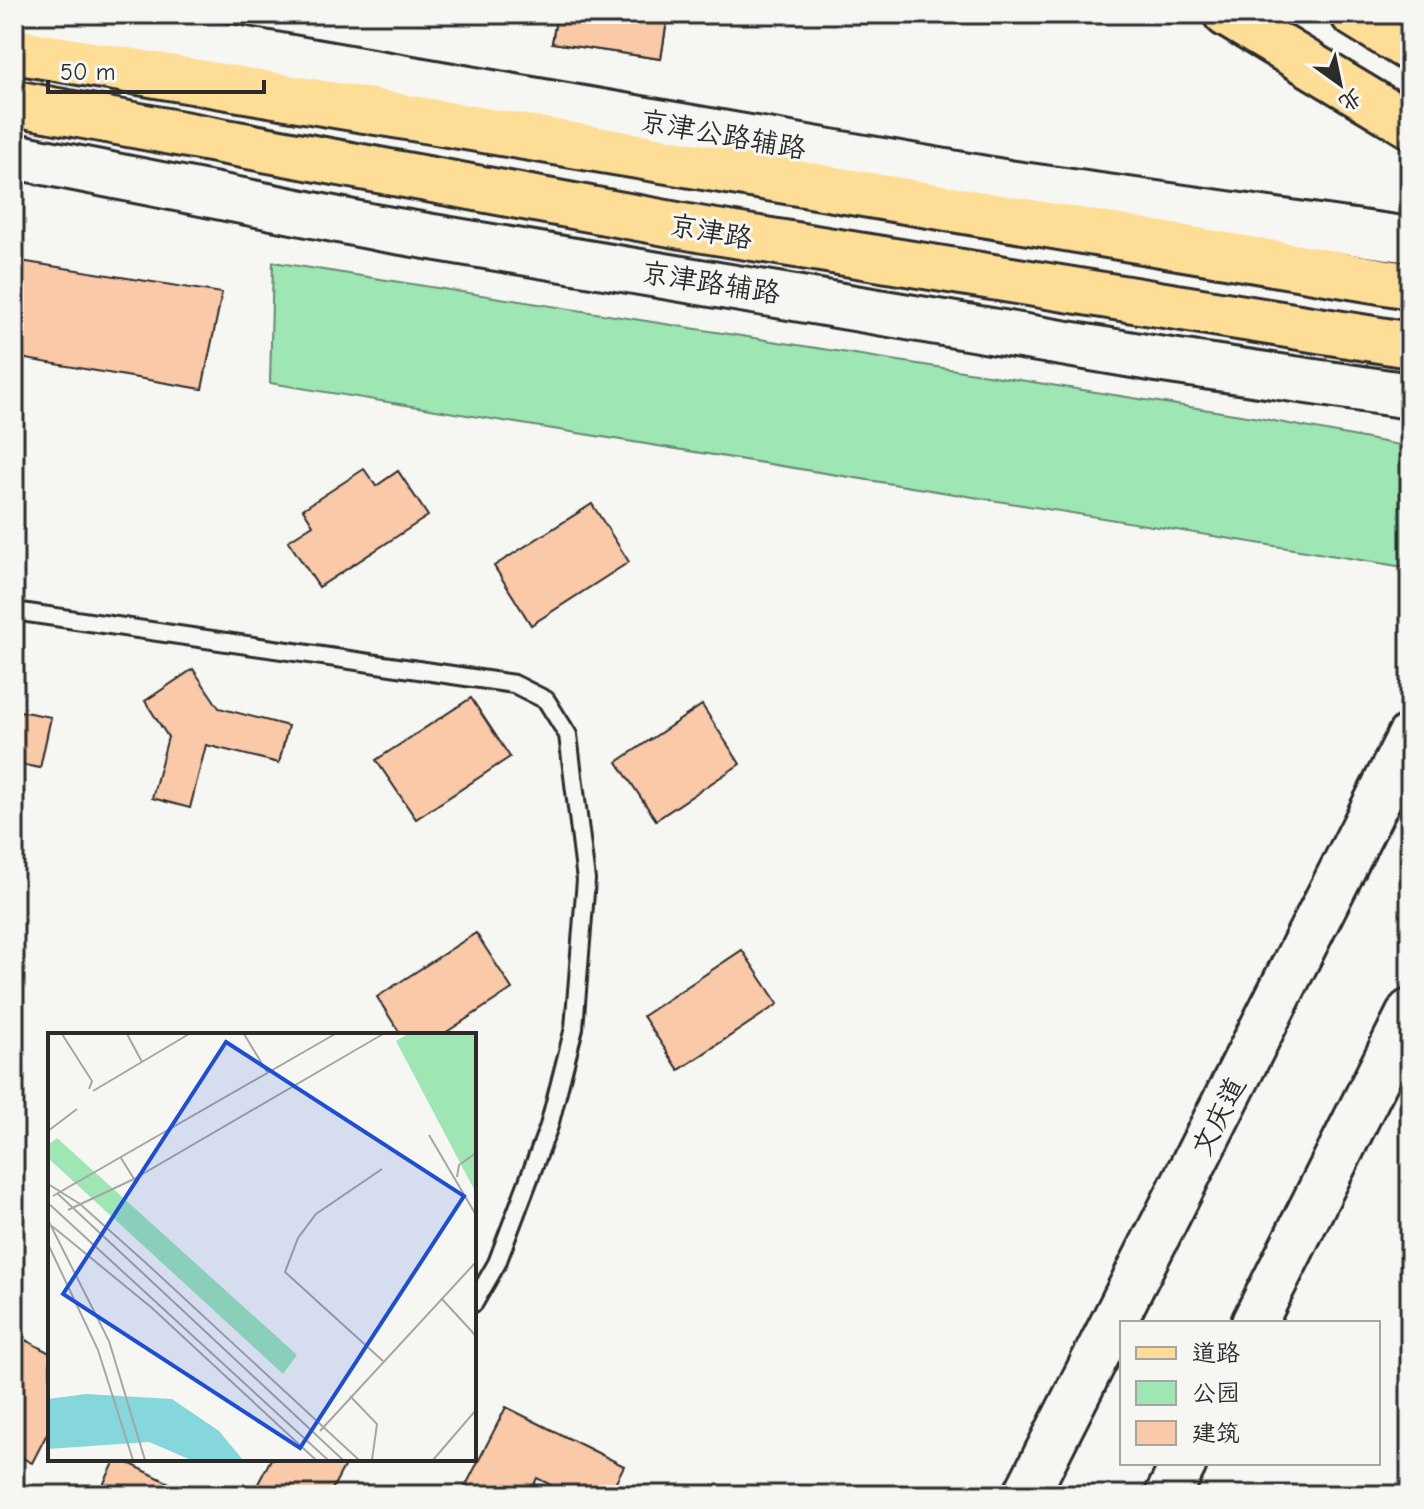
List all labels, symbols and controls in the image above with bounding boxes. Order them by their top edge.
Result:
scale bar [48,44,264,94]
north arrow [1300,44,1380,124]
text: 50 m [60,58,116,86]
text: 北 [1334,83,1367,117]
street label: 京津公路辅路 [637,105,808,165]
street label: 京津路 [667,209,755,255]
street label: 京津路辅路 [639,256,782,310]
inset map [48,1033,476,1461]
street label: 文庆道 [1186,1072,1252,1161]
legend [1120,1321,1380,1465]
text: 道路 [1192,1339,1240,1367]
text: 公园 [1192,1379,1240,1407]
text: 建筑 [1192,1419,1240,1447]

